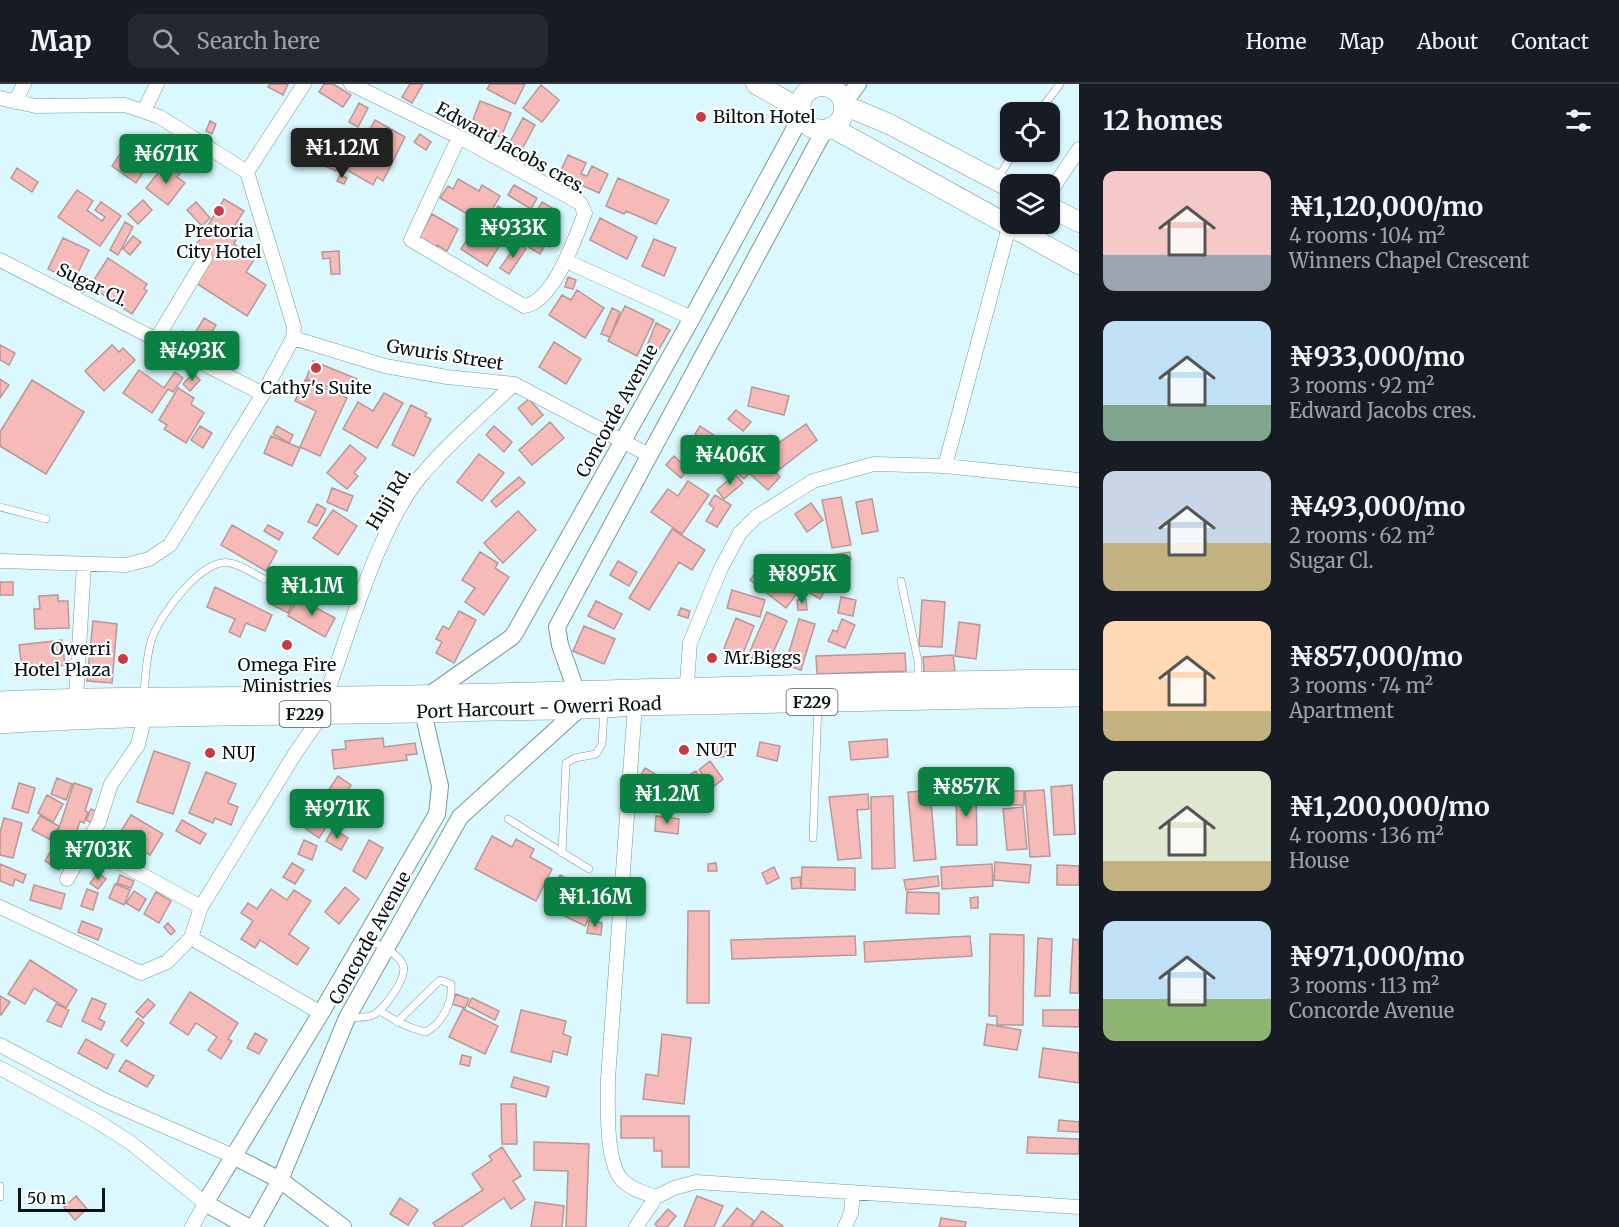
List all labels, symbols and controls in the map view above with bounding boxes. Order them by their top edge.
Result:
search box [128,14,548,68]
text: Map [30,23,92,59]
icon: search [149,25,182,58]
text: Search here [197,27,320,55]
text: Home [1246,28,1306,55]
text: Map [1339,28,1384,55]
text: About [1417,28,1478,55]
text: Contact [1511,28,1589,55]
street label: Edward Jacobs cres. [432,97,591,199]
map controls [1000,102,1060,234]
button: locate [1000,102,1060,162]
text: 12 homes [1103,104,1223,137]
icon: filters [1562,104,1595,137]
place label: Bilton Hotel [713,105,816,128]
marker: Bilton Hotel [694,110,708,124]
pin: ₦1.12M [293,128,391,179]
pin: ₦671K [124,134,208,185]
text: ₦1.12M [305,135,379,160]
text: ₦671K [134,141,198,166]
button: layers [1000,174,1060,234]
text: ₦1,120,000/mo [1289,190,1483,223]
icon: home [1151,195,1223,267]
marker: Pretoria City Hotel [212,204,226,218]
pin: ₦933K [471,208,555,259]
text: ₦933K [480,215,546,240]
place label: Pretoria City Hotel [176,219,262,263]
text: 4 rooms · 104 m² [1289,223,1445,248]
text: Winners Chapel Crescent [1289,248,1529,273]
street label: Sugar Cl. [53,258,131,312]
pin: ₦493K [150,331,234,382]
street label: Gwuris Street [385,334,505,375]
text: ₦493K [158,338,226,363]
street label: Concorde Avenue [570,340,663,481]
text: ₦933,000/mo [1289,340,1465,373]
icon: home [1151,345,1223,417]
marker: Cathy's Suite [309,361,323,375]
text: 3 rooms · 92 m² [1289,373,1435,398]
place label: Cathy's Suite [260,376,372,399]
text: Edward Jacobs cres. [1289,398,1477,423]
pin: ₦406K [688,435,772,486]
text: ₦406K [695,442,765,467]
street label: Huji Rd. [361,464,416,534]
text: ₦493,000/mo [1289,490,1465,523]
icon: home [1151,495,1223,567]
text: 2 rooms · 62 m² [1289,523,1435,548]
text: Sugar Cl. [1289,548,1373,573]
pin: ₦895K [760,554,844,605]
text: ₦895K [768,561,836,586]
pin: ₦1.1M [270,566,354,617]
text: ₦1.1M [280,573,344,598]
place label: Owerri Hotel Plaza [14,637,111,681]
marker: Omega Fire Ministries [280,638,294,652]
text: ₦857,000/mo [1289,640,1463,673]
icon: home [1151,645,1223,717]
place label: Mr.Biggs [724,646,801,669]
marker: Mr.Biggs [705,651,719,665]
marker: Owerri Hotel Plaza [116,652,130,666]
place label: Omega Fire Ministries [238,653,336,697]
text: 3 rooms · 74 m² [1289,673,1433,698]
road number: F229 [786,689,838,715]
street label: Port Harcourt - Owerri Road [416,692,662,723]
text: Apartment [1289,698,1394,723]
road number: F229 [280,701,330,727]
place label: NUT [696,738,737,761]
place label: NUJ [222,741,256,764]
marker: NUT [677,743,691,757]
marker: NUJ [203,746,217,760]
pin: ₦857K [924,767,1008,818]
pin: ₦1.2M [625,774,709,825]
text: ₦857K [932,774,1000,799]
text: ₦1.2M [634,781,700,806]
pin: ₦971K [295,789,379,840]
text: ₦1,200,000/mo [1289,790,1490,823]
icon: home [1151,795,1223,867]
text: ₦971K [304,796,370,821]
text: 4 rooms · 136 m² [1289,823,1444,848]
pin: ₦703K [56,830,140,881]
text: ₦703K [64,837,132,862]
text: House [1289,848,1349,873]
street label: Concorde Avenue [323,867,416,1008]
pin: ₦1.16M [546,877,644,928]
text: ₦1.16M [558,884,632,909]
text: ₦971,000/mo [1289,940,1465,973]
icon: home [1151,945,1223,1017]
text: 3 rooms · 113 m² [1289,973,1439,998]
text: Concorde Avenue [1289,998,1454,1023]
scale bar [18,1185,105,1212]
text: 50 m [27,1188,66,1208]

